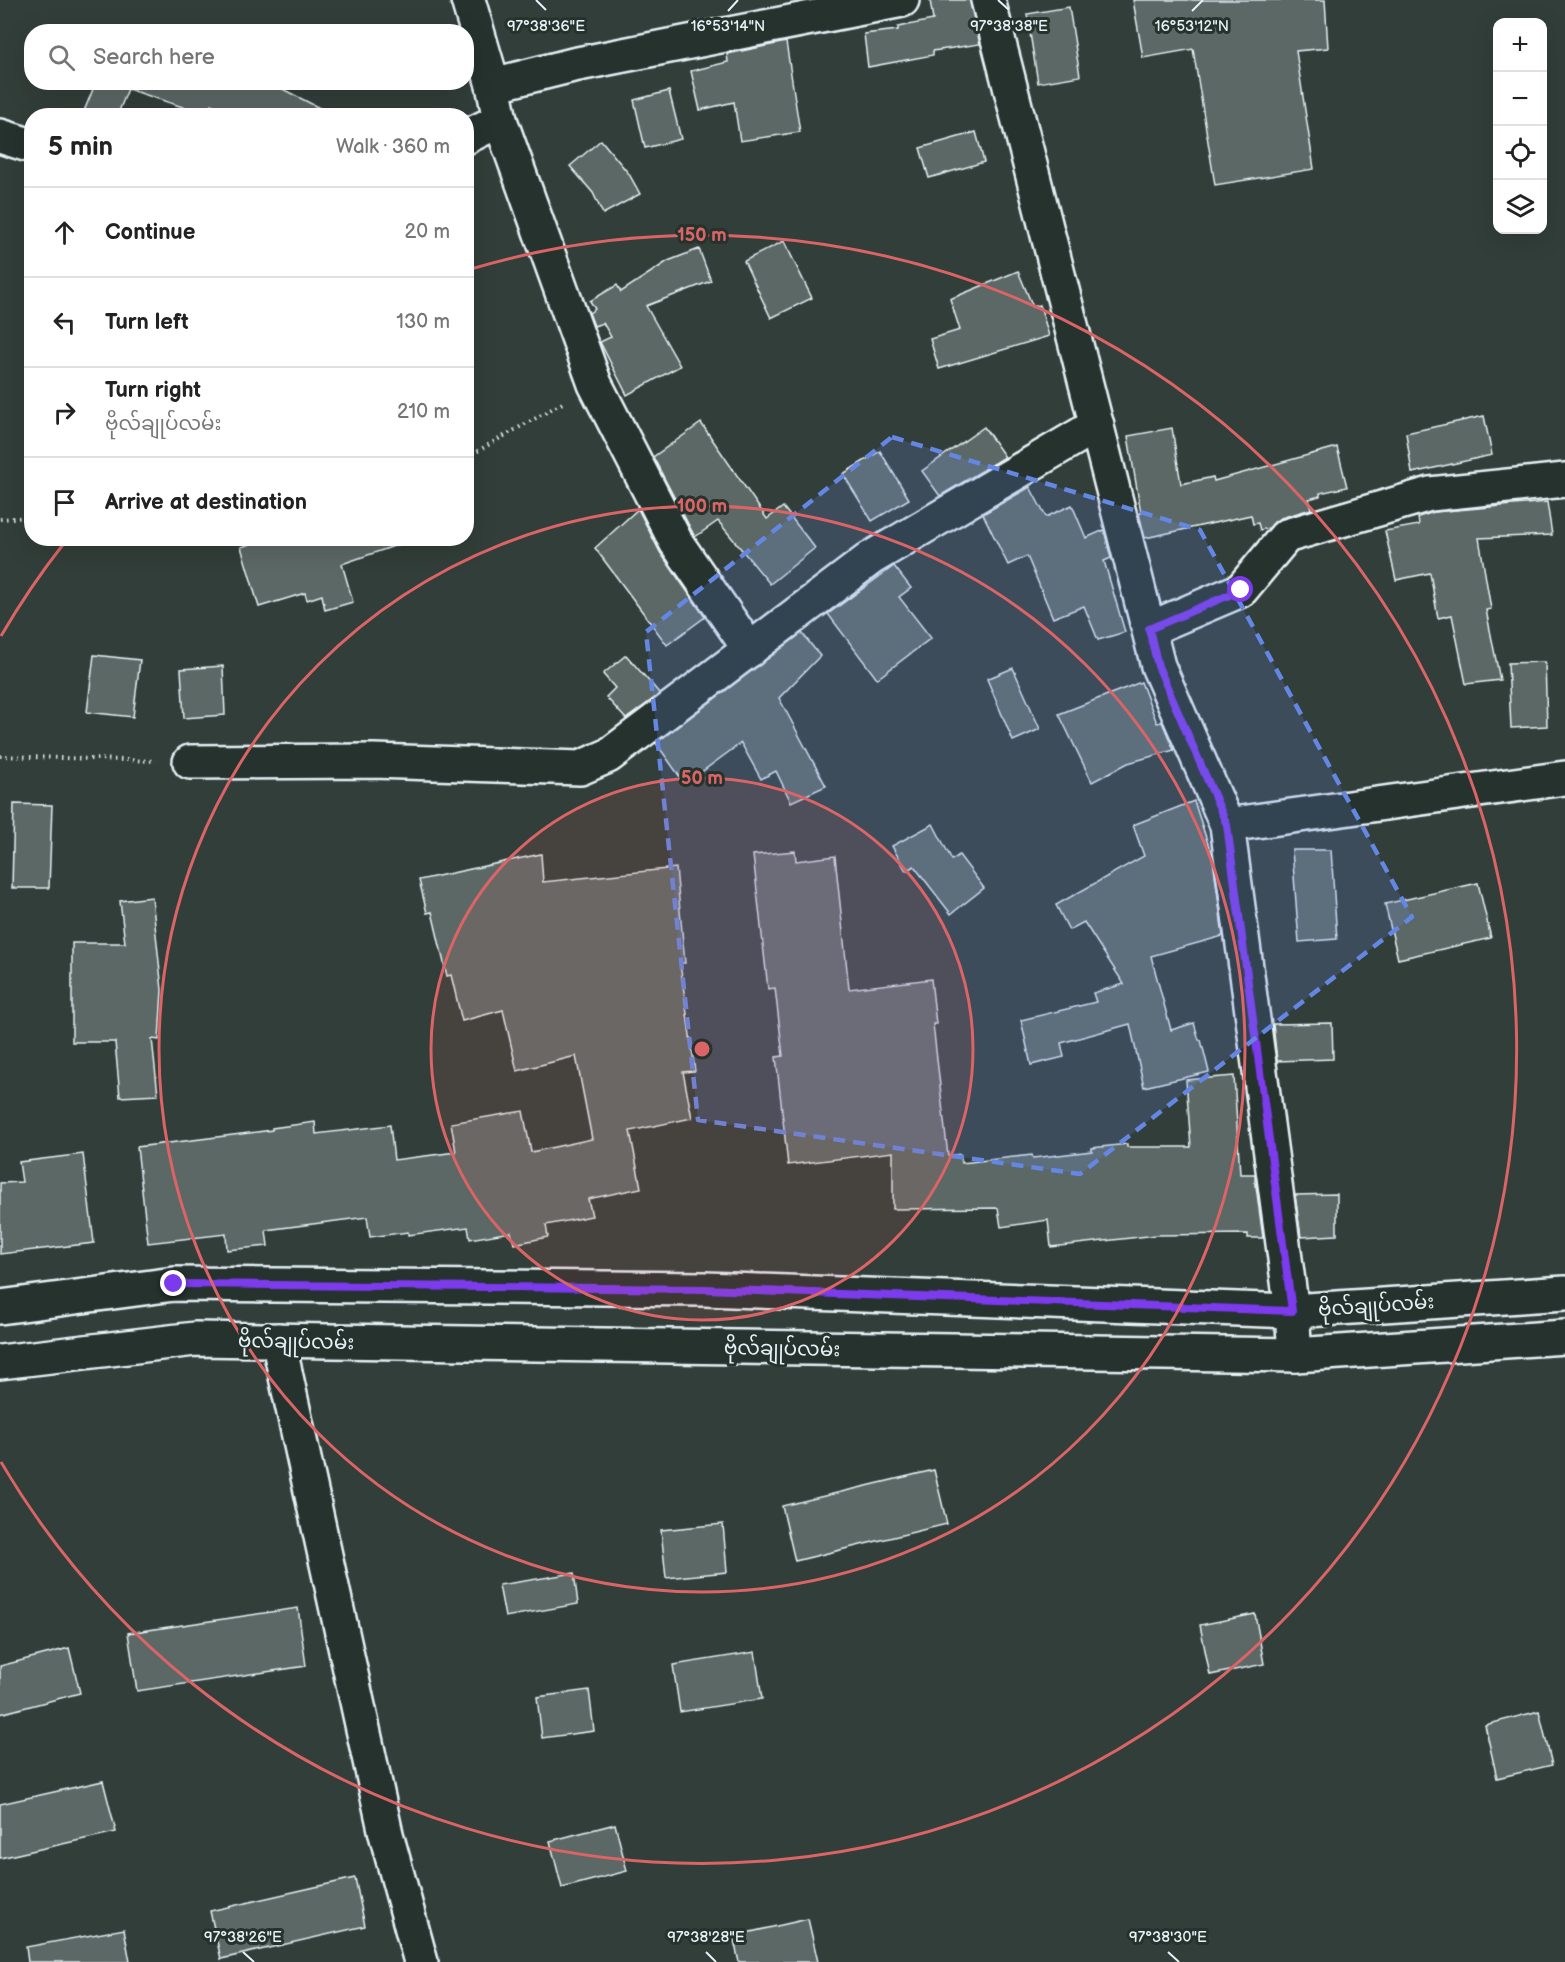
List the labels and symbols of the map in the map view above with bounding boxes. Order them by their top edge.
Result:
text: 97°38'36"E [507,17,585,36]
text: 16°53'14"N [691,17,765,36]
text: 97°38'38"E [970,17,1048,36]
text: 16°53'12"N [1155,17,1229,36]
text: 150 m [677,225,727,246]
text: 100 m [677,496,727,517]
route start [1227,576,1253,602]
text: 50 m [681,768,723,789]
centre of rings [692,1039,712,1059]
route end [160,1270,186,1296]
street label: ဗိုလ်ချုပ်လမ်း [1317,1287,1435,1326]
street label: ဗိုလ်ချုပ်လမ်း [238,1326,354,1359]
street label: ဗိုလ်ချုပ်လမ်း [724,1333,840,1366]
text: 97°38'26"E [204,1928,282,1947]
text: 97°38'28"E [667,1928,745,1947]
text: 97°38'30"E [1129,1928,1207,1947]

